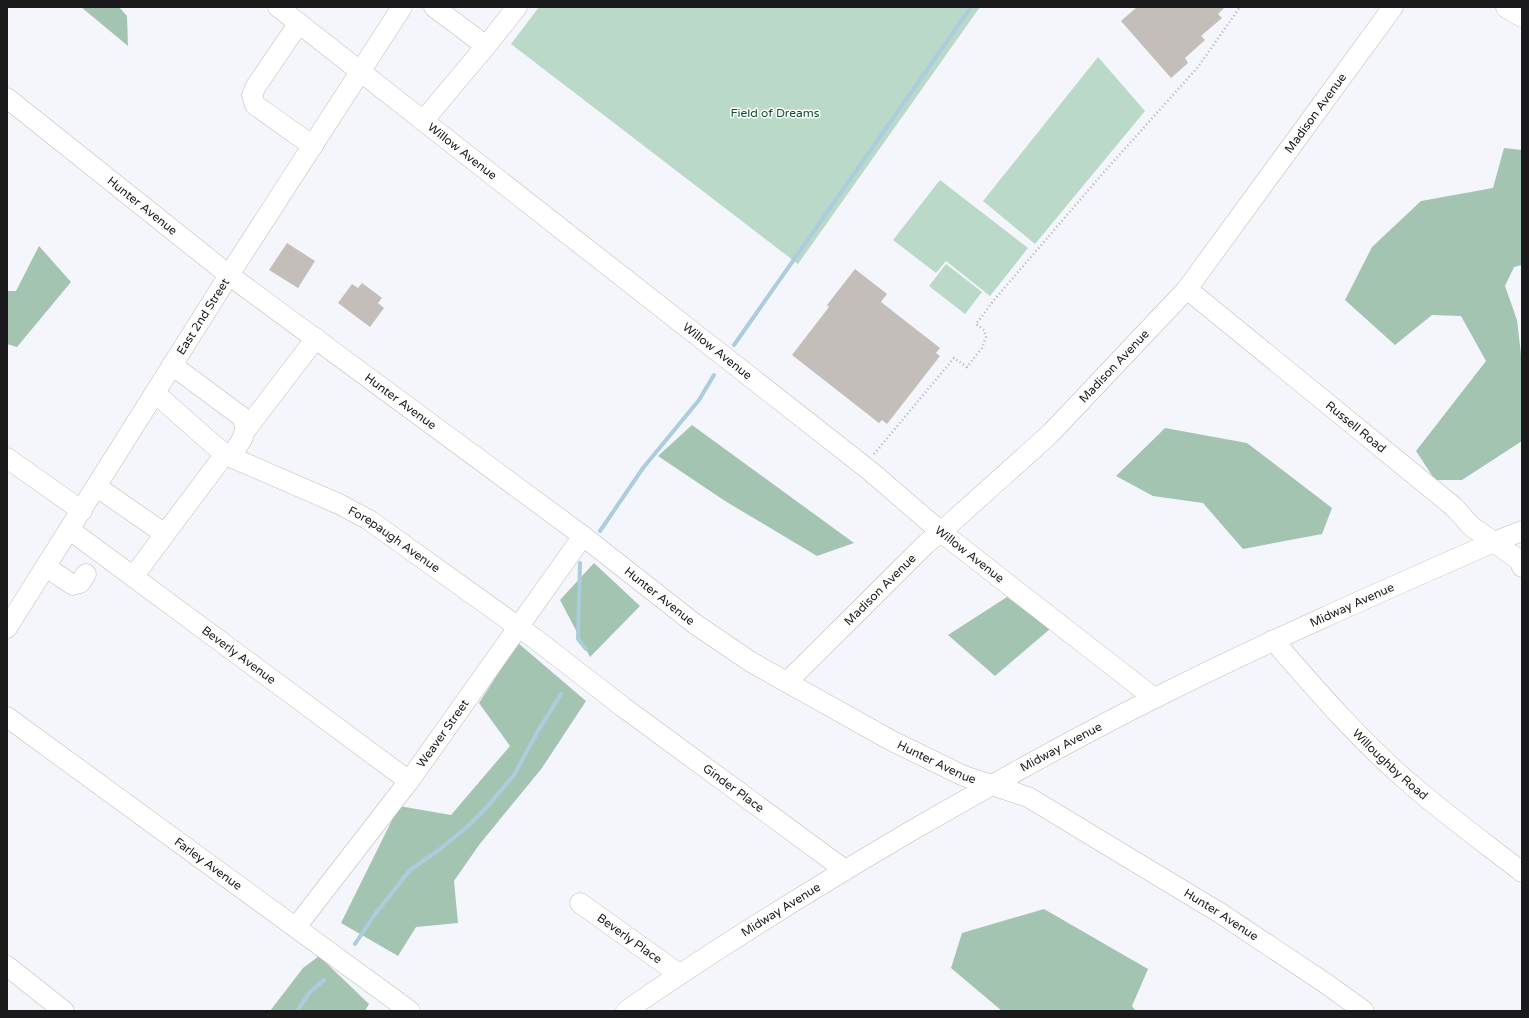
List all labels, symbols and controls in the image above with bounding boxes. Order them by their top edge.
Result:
street label: Madison Avenue [1282,70,1349,156]
park label: Field of Dreams [730,106,820,120]
street label: Willow Avenue [425,120,500,183]
street label: Hunter Avenue [105,174,180,238]
street label: East 2nd Street [174,275,232,357]
street label: Willow Avenue [680,320,755,383]
street label: Madison Avenue [1076,327,1152,406]
street label: Hunter Avenue [362,370,439,433]
street label: Russell Road [1323,398,1389,456]
street label: Forepaugh Avenue [346,503,443,576]
street label: Willow Avenue [932,523,1007,586]
street label: Madison Avenue [841,551,919,628]
street label: Hunter Avenue [622,564,698,628]
street label: Midway Avenue [1308,580,1396,630]
street label: Beverly Avenue [199,623,279,687]
street label: Weaver Street [414,696,472,770]
street label: Midway Avenue [1018,719,1104,775]
street label: Willoughby Road [1350,726,1431,803]
street label: Hunter Avenue [895,738,978,787]
street label: Ginder Place [700,761,767,815]
street label: Farley Avenue [172,835,245,893]
street label: Midway Avenue [739,880,823,940]
street label: Hunter Avenue [1181,886,1261,944]
street label: Beverly Place [595,911,665,967]

